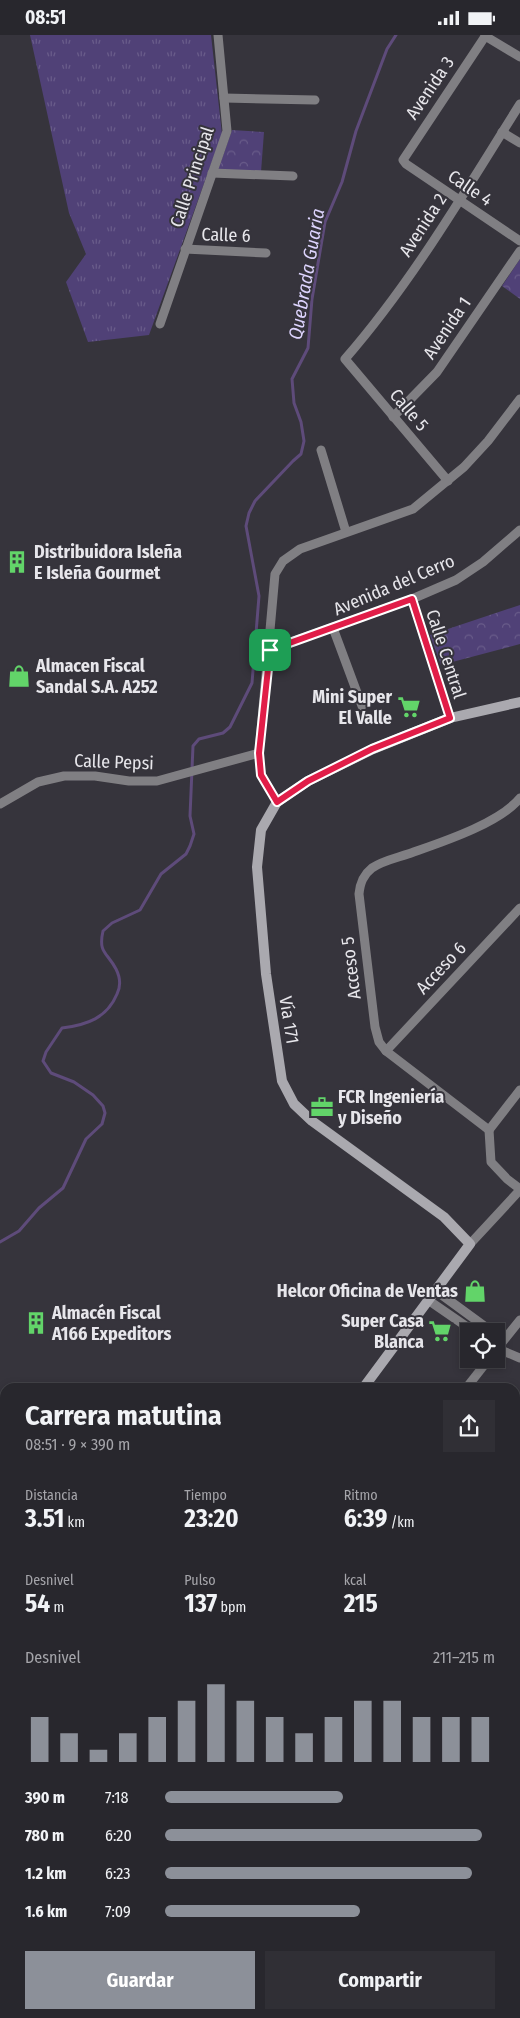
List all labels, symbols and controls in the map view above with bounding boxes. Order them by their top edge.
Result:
text: 08:51 [25,6,66,29]
street label: Avenida 3 [401,52,459,124]
street label: Calle Principal [165,124,219,230]
street label: Calle 4 [444,165,497,211]
street label: Avenida 2 [394,189,452,261]
water label: Quebrada Guaria [284,207,329,341]
street label: Calle 6 [201,223,251,247]
street label: Avenida 1 [418,293,476,363]
street label: Calle 5 [385,384,433,436]
place label: Distribuidora Isleña E Isleña Gourmet [34,541,182,584]
building icon: Distribuidora Isleña E Isleña Gourmet [4,549,30,575]
street label: Avenida del Cerro [330,550,458,620]
street label: Calle Central [421,607,471,702]
pin [249,629,291,671]
icon: arrive [256,636,284,664]
place label: Almacen Fiscal Sandal S.A. A252 [35,655,158,698]
shop icon: Almacen Fiscal Sandal S.A. A252 [6,663,32,689]
place label: Mini Super El Valle [312,686,392,729]
supermarket icon: Mini Super El Valle [396,694,422,720]
street label: Calle Pepsi [74,750,154,774]
street label: Acceso 5 [336,936,366,1000]
street label: Acceso 6 [411,937,471,999]
street label: Vía 171 [274,995,304,1045]
place label: FCR Ingeniería y Diseño [337,1086,444,1129]
office icon: FCR Ingeniería y Diseño [309,1094,335,1120]
shop icon: Helcor Oficina de Ventas [462,1278,488,1304]
place label: Helcor Oficina de Ventas [277,1280,458,1302]
place label: Almacén Fiscal A166 Expeditors [51,1302,171,1345]
building icon: Almacén Fiscal A166 Expeditors [23,1310,49,1336]
place label: Super Casa Blanca [341,1310,424,1353]
supermarket icon: Super Casa Blanca [427,1318,453,1344]
map controls [460,1323,505,1368]
button: locate [460,1323,505,1368]
text: Carrera matutina [25,1399,222,1432]
button: share [443,1400,495,1452]
text: 08:51 · 9 × 390 m [25,1435,130,1454]
text: Distancia [25,1487,78,1504]
text: Tiempo [184,1487,227,1504]
text: Ritmo [344,1487,378,1504]
text: 3.51 [25,1504,64,1534]
text: 23:20 [184,1504,239,1534]
text: 6:39 [344,1504,387,1534]
text: km [64,1514,85,1531]
text: /km [387,1514,415,1531]
text: Desnivel [25,1572,74,1589]
text: Pulso [184,1572,216,1589]
text: kcal [344,1572,366,1589]
text: 54 [25,1589,50,1619]
text: 137 [184,1589,217,1619]
text: 215 [344,1589,378,1619]
text: m [50,1599,64,1616]
text: bpm [217,1599,246,1616]
text: Desnivel [25,1648,81,1667]
text: 211–215 m [433,1648,495,1667]
text: 390 m [25,1788,65,1807]
text: 7:18 [105,1788,128,1807]
text: 780 m [25,1826,64,1845]
text: 6:20 [105,1826,132,1845]
text: 1.2 km [25,1864,67,1883]
text: 6:23 [105,1864,131,1883]
text: 1.6 km [25,1902,67,1921]
text: 7:09 [105,1902,131,1921]
button: Guardar [25,1951,255,2009]
button: Compartir [265,1951,495,2009]

